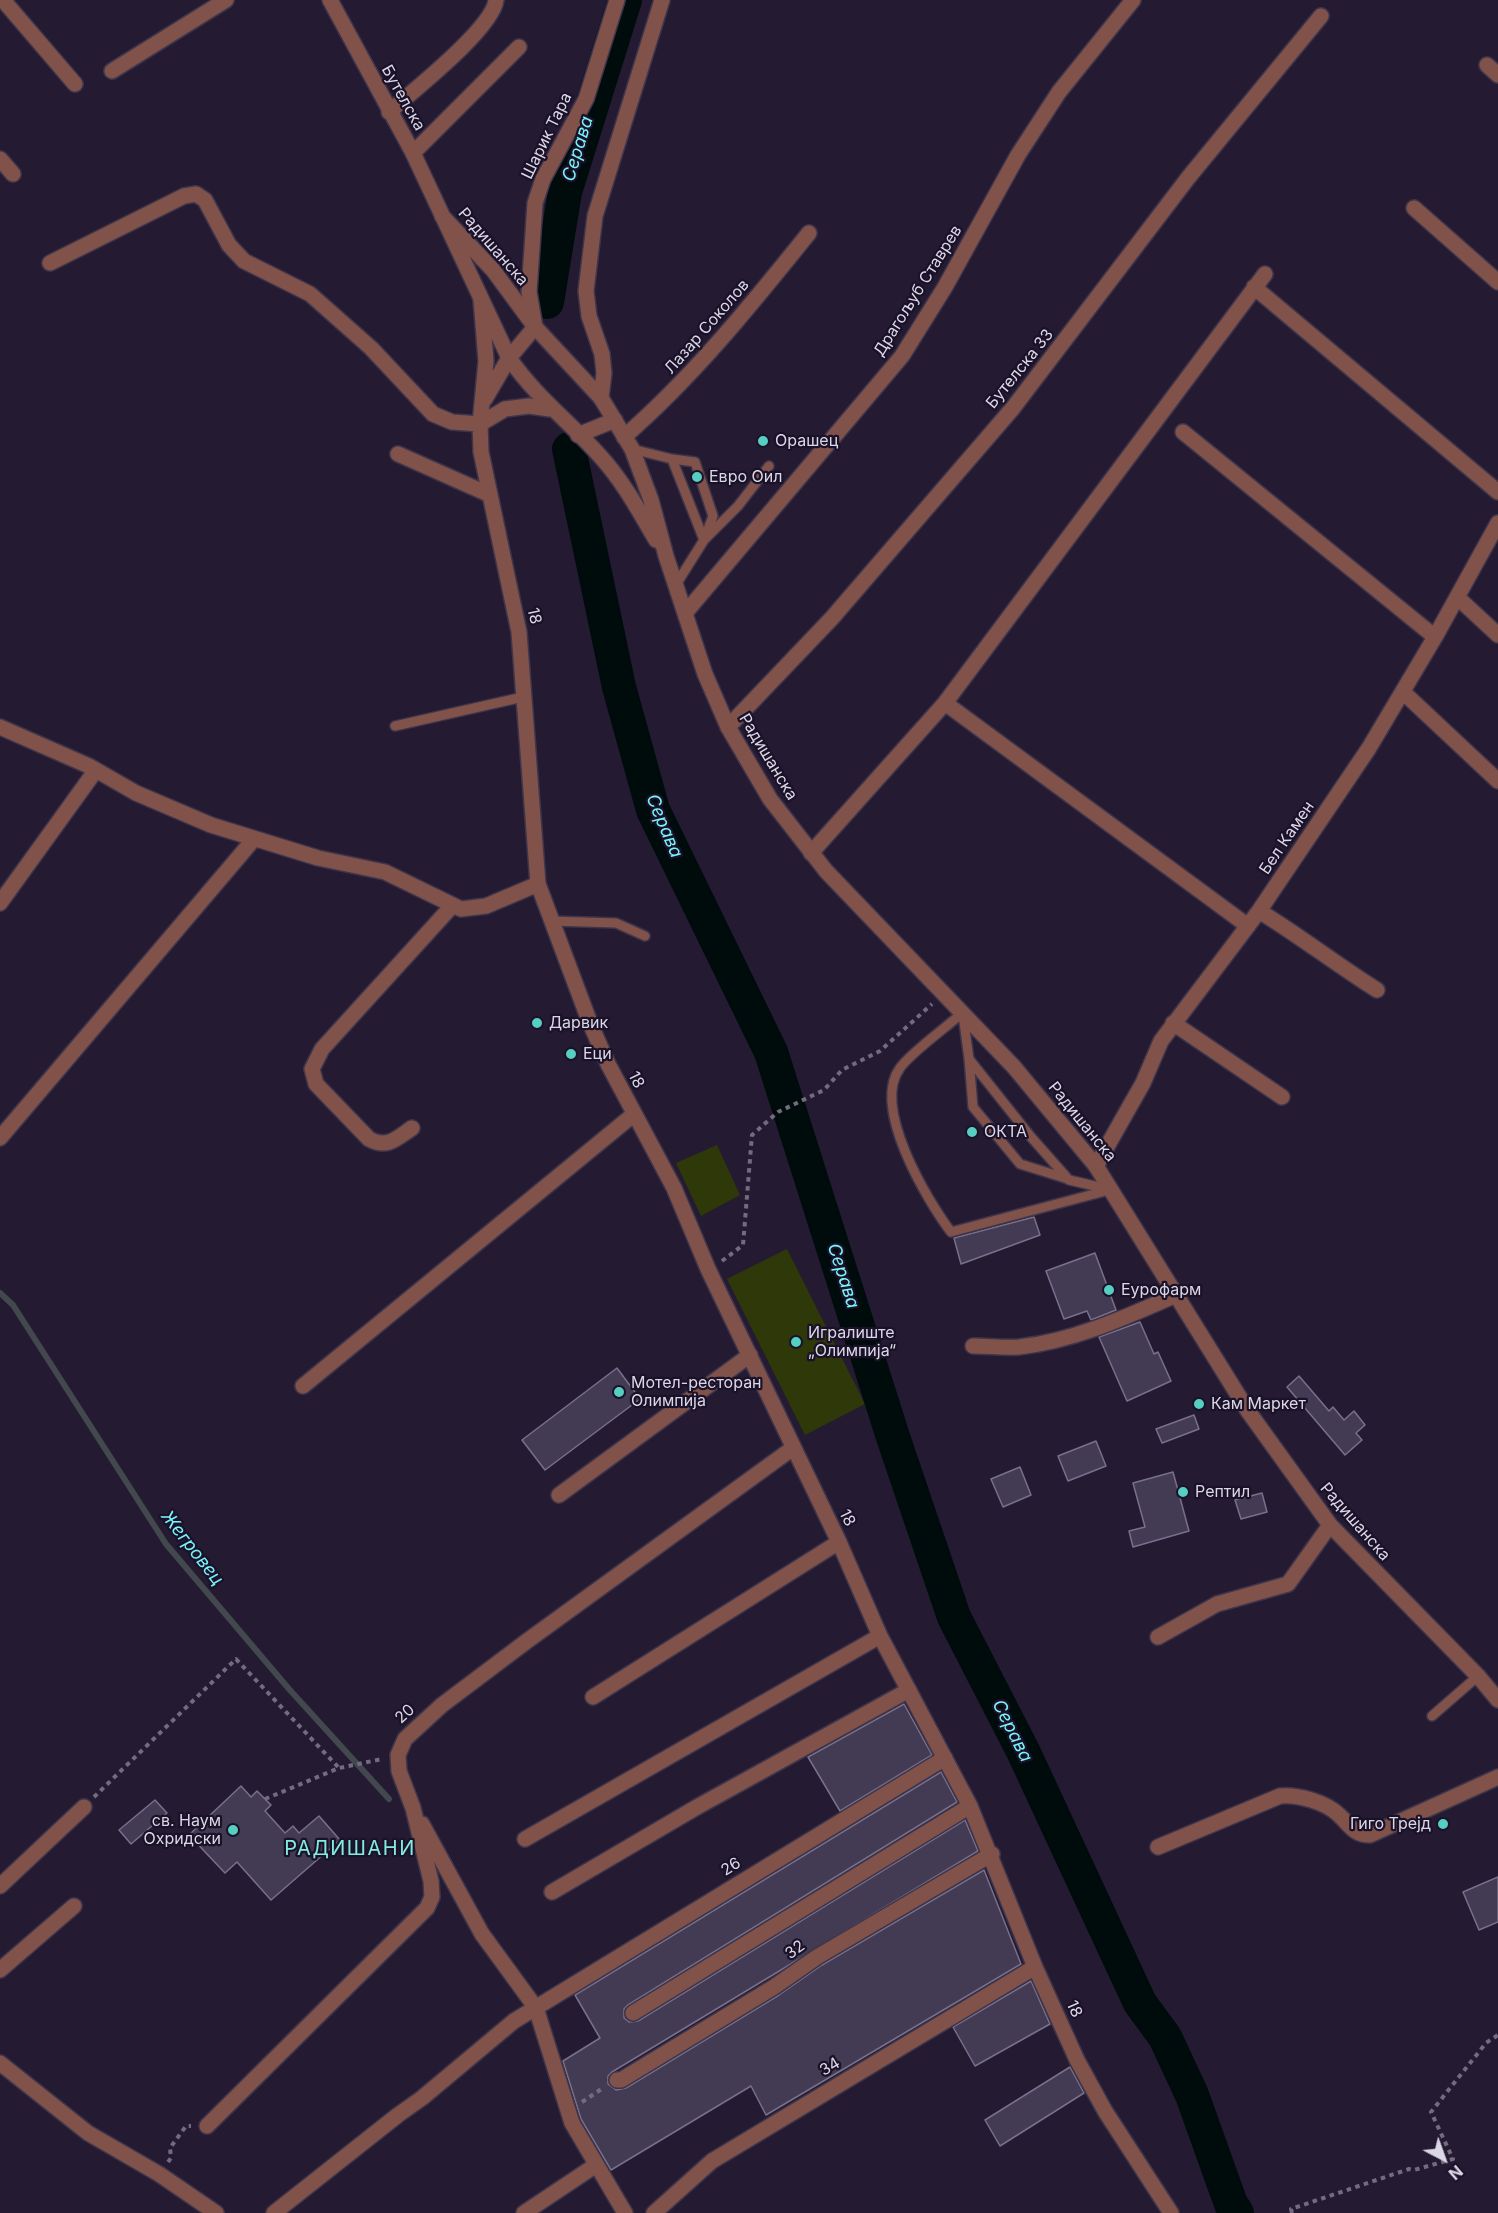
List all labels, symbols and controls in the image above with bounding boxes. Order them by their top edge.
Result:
street label: Бутелска [377,62,429,134]
street label: Шарик Тара [518,90,576,182]
water label: Серава [558,114,598,184]
street label: Радишанска [454,204,532,290]
street label: Драгољуб Ставрев [870,222,966,360]
street label: Лазар Соколов [661,276,753,378]
street label: Бутелска 33 [982,326,1058,412]
place label: Орашец [775,431,838,451]
marker: Орашец [756,434,770,448]
place label: Евро Оил [709,467,782,487]
marker: Евро Оил [690,470,704,484]
street label: 18 [523,606,545,626]
street label: Радишанска [735,710,801,804]
water label: Серава [641,791,687,861]
street label: Бел Камен [1255,798,1319,878]
place label: Дарвик [549,1013,608,1033]
marker: Дарвик [530,1016,544,1030]
place label: Еци [583,1044,612,1064]
marker: Еци [564,1047,578,1061]
street label: 18 [624,1068,648,1092]
street label: Радишанска [1044,1078,1120,1166]
place label: ОКТА [984,1122,1027,1142]
marker: ОКТА [965,1125,979,1139]
water label: Серава [822,1241,864,1311]
place label: Еурофарм [1121,1280,1201,1300]
marker: Еурофарм [1102,1283,1116,1297]
place label: Игралиште „Олимпија“ [808,1323,896,1361]
marker: Игралиште „Олимпија“ [789,1335,803,1349]
place label: Мотел-ресторан Олимпија [631,1373,762,1411]
marker: Мотел-ресторан Олимпија [612,1385,626,1399]
place label: Кам Маркет [1211,1394,1306,1414]
marker: Кам Маркет [1192,1397,1206,1411]
street label: Радишанска [1316,1479,1394,1565]
place label: Рептил [1195,1482,1250,1502]
marker: Рептил [1176,1485,1190,1499]
street label: 18 [835,1506,859,1530]
water label: Жегровец [156,1507,228,1589]
water label: Серава [987,1696,1037,1766]
street label: 20 [391,1700,419,1728]
place label: св. Наум Охридски [143,1811,221,1849]
place label: Гиго Трејд [1350,1814,1431,1834]
marker: Гиго Трејд [1436,1817,1450,1831]
marker: св. Наум Охридски [226,1823,240,1837]
district label: РАДИШАНИ [284,1837,416,1861]
street label: 26 [718,1854,744,1880]
street label: 32 [781,1936,809,1964]
street label: 18 [1062,1998,1086,2020]
street label: 34 [816,2054,844,2080]
north arrow [1414,2129,1474,2189]
text: N [1445,2161,1467,2184]

